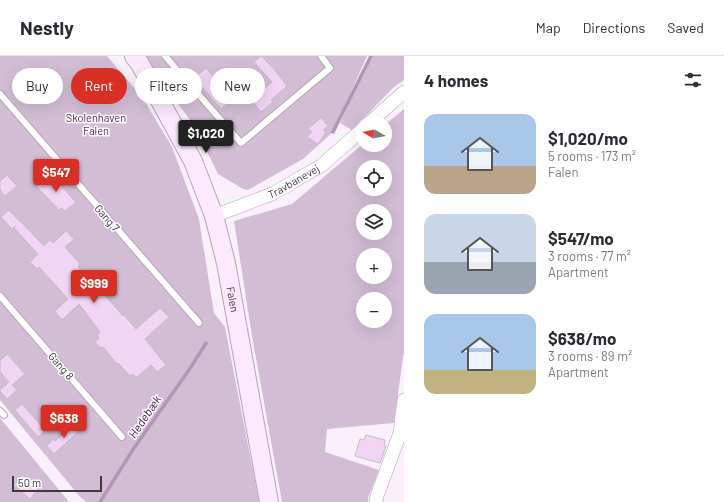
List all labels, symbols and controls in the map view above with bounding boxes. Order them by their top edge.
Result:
text: Nestly [20,16,74,39]
text: Map [536,19,561,36]
text: Directions [583,19,645,36]
text: Saved [667,19,704,36]
chip: Buy [12,68,63,104]
chip: Rent [71,68,127,104]
chip: Filters [135,68,202,104]
chip: New [210,68,265,104]
icon: filters [682,69,704,91]
text: 4 homes [424,70,488,90]
park label: Skolenhaven Falen [66,111,126,137]
north arrow [356,116,392,152]
map controls [356,116,392,328]
pin: $1,020 [173,120,239,154]
text: $1,020 [187,125,225,141]
text: $1,020/mo [548,128,628,148]
icon: home [456,130,504,178]
text: 5 rooms · 173 m² [548,148,636,164]
pin: $547 [32,159,80,193]
button: locate [356,160,392,196]
street label: Travbanevej [266,161,321,201]
text: $547 [42,164,70,180]
text: Falen [548,164,579,180]
street label: Gang 7 [92,202,123,234]
button: layers [356,204,392,240]
text: $547/mo [548,228,614,248]
icon: home [456,230,504,278]
button: + [356,248,392,284]
text: 3 rooms · 77 m² [548,248,631,264]
text: Apartment [548,264,609,280]
pin: $999 [70,270,118,304]
text: $999 [80,275,108,291]
street label: Falen [224,286,242,313]
button: − [356,292,392,328]
text: $638/mo [548,328,616,348]
icon: home [456,330,504,378]
text: 3 rooms · 89 m² [548,348,632,364]
street label: Gang 8 [46,349,77,382]
text: Apartment [548,364,609,380]
water label: Hedebæk [125,392,164,440]
pin: $638 [40,405,88,439]
text: $638 [50,410,78,426]
scale bar [12,474,102,493]
text: 50 m [18,476,41,489]

